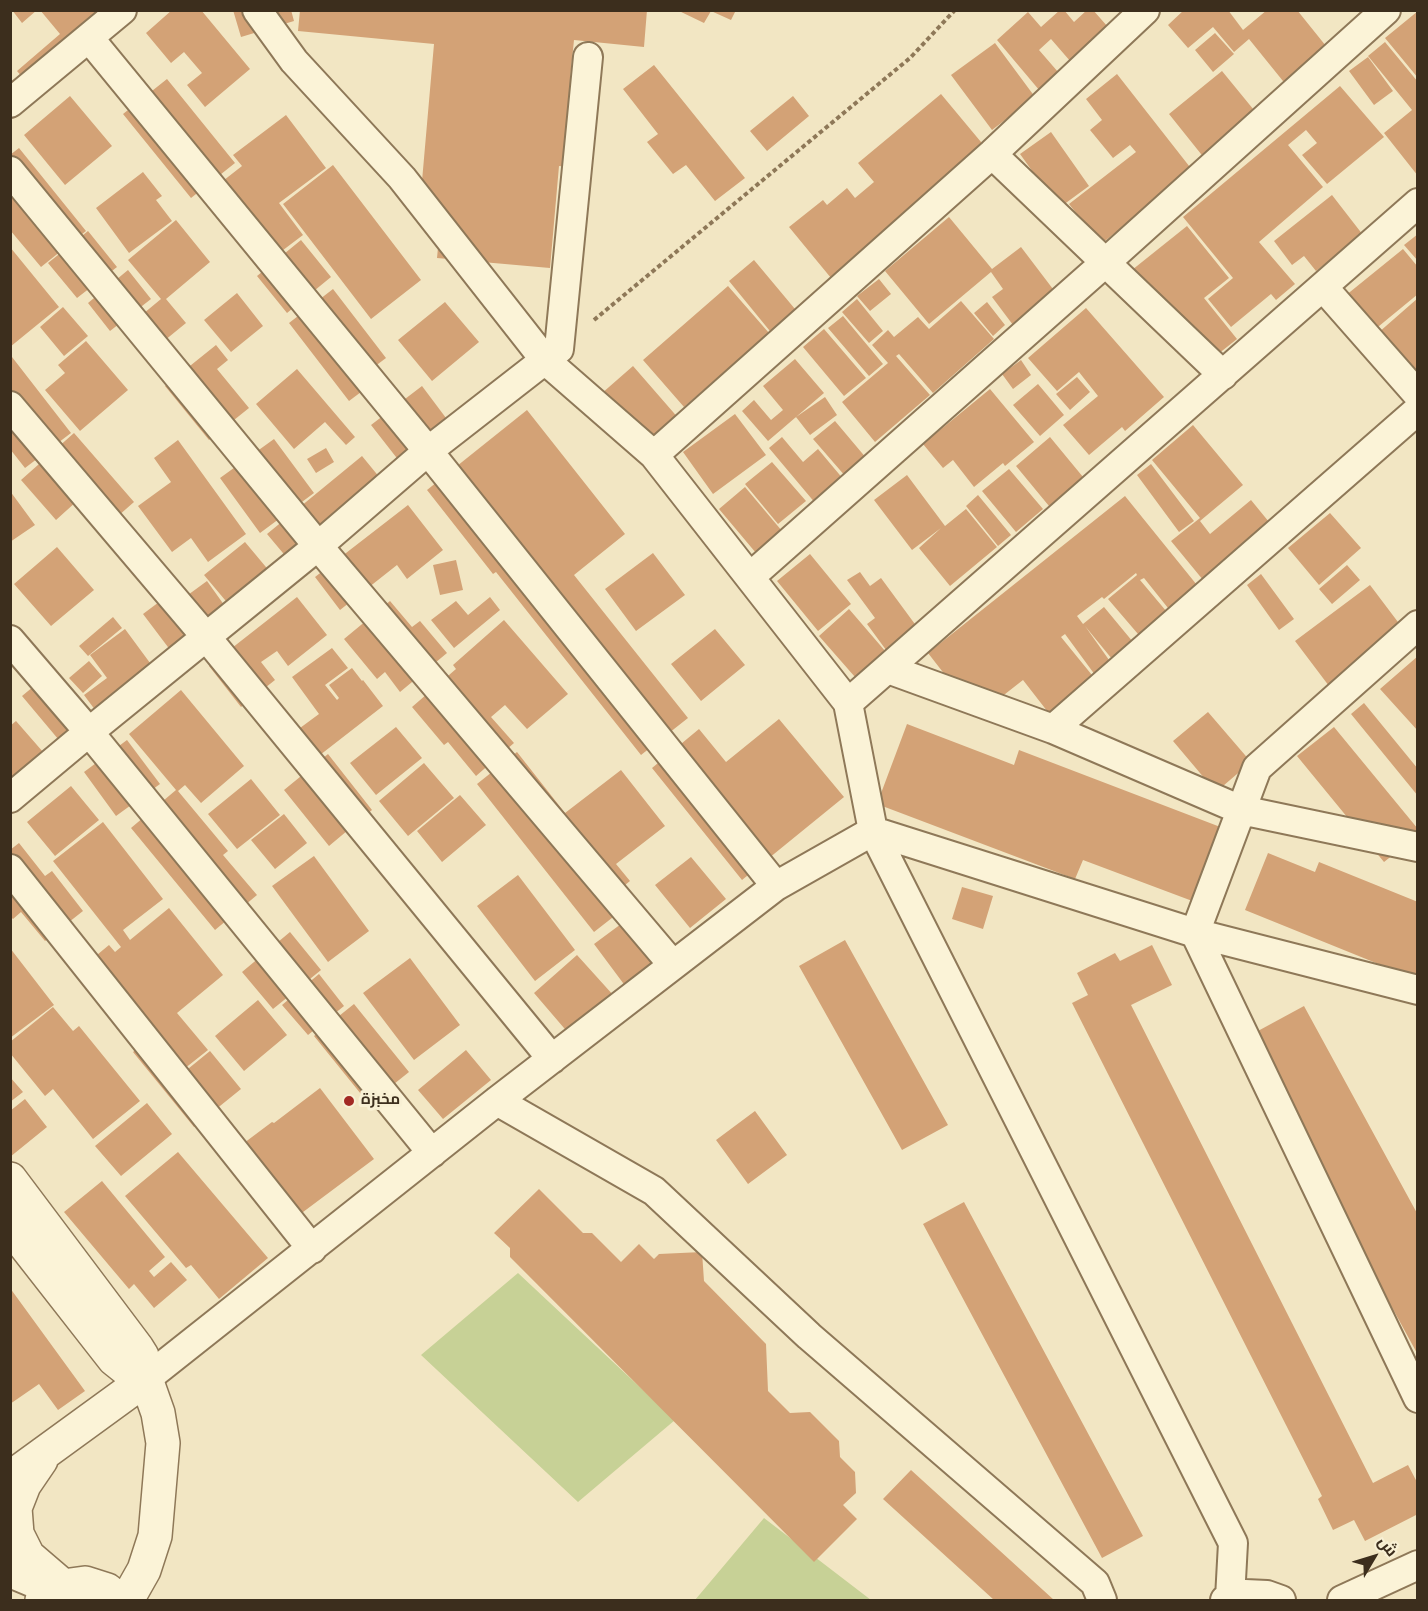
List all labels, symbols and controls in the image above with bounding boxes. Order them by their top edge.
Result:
place label: مخبزة [361,1092,400,1110]
marker: مخبزة [342,1094,356,1108]
north arrow [1344,1527,1404,1587]
text: ش [1370,1529,1406,1563]

